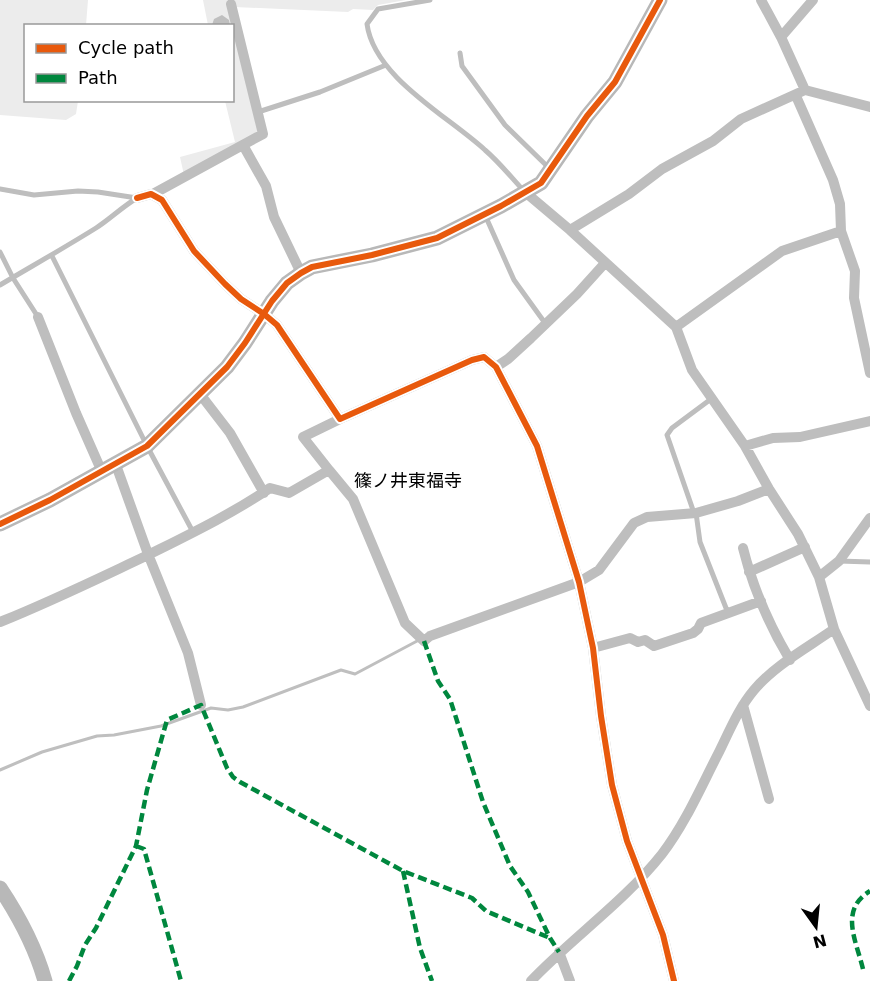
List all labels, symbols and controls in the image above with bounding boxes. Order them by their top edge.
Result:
legend [24,24,234,102]
text: Cycle path [78,37,174,58]
text: Path [78,67,118,88]
district label: 篠ノ井東福寺 [354,470,462,491]
north arrow [786,897,846,957]
text: N [811,930,829,952]

